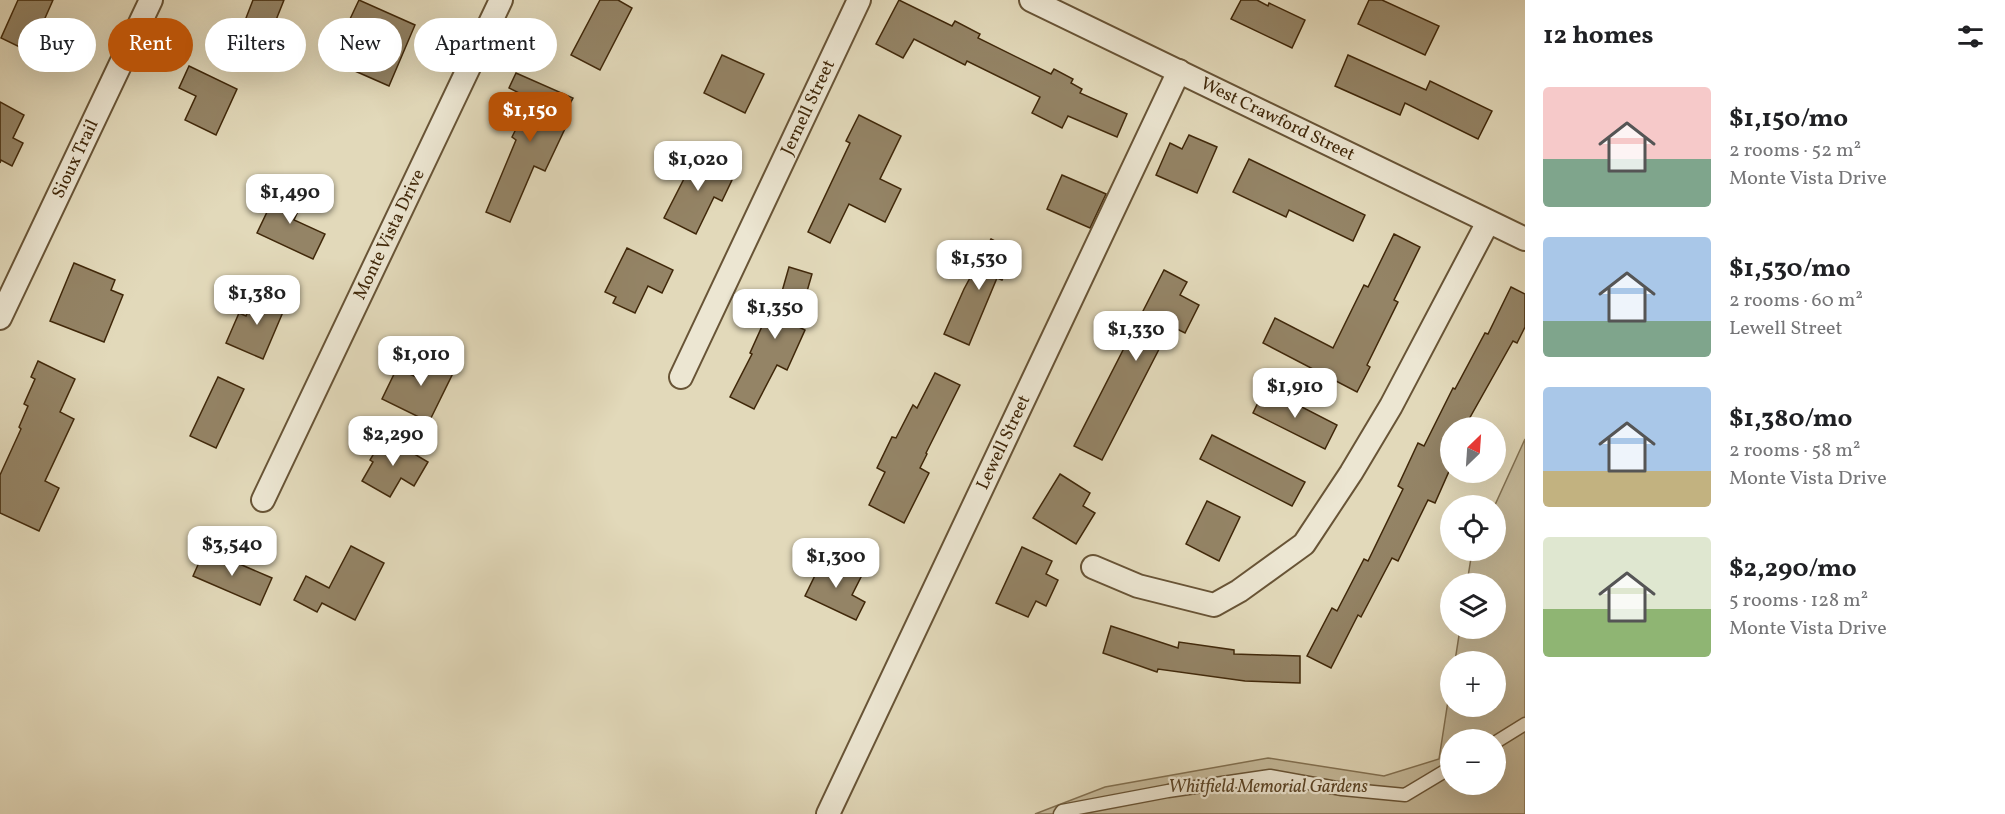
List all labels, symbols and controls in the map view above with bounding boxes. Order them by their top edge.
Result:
chip: Buy [18,18,96,72]
chip: Rent [108,18,193,72]
chip: Filters [205,18,306,72]
chip: New [318,18,402,72]
chip: Apartment [414,18,557,72]
text: 12 homes [1543,18,1654,54]
icon: filters [1954,20,1987,53]
street label: Jernell Street [775,56,842,159]
street label: West Crawford Street [1196,71,1359,167]
pin: $1,150 [481,92,579,143]
text: $1,150 [503,97,557,125]
text: $1,150/mo [1729,101,1848,137]
icon: home [1591,111,1663,183]
street label: Sioux Trail [46,115,105,203]
text: 2 rooms · 52 m² [1729,137,1861,165]
pin: $1,020 [649,141,747,192]
text: $1,020 [668,146,728,174]
street label: Monte Vista Drive [348,165,431,304]
text: Monte Vista Drive [1729,165,1887,193]
pin: $1,490 [241,174,339,225]
text: $1,490 [260,179,320,207]
pin: $1,530 [930,240,1028,291]
text: $1,530 [951,245,1007,273]
text: $1,530/mo [1729,251,1851,287]
icon: home [1591,261,1663,333]
pin: $1,380 [208,275,306,326]
text: $1,380 [228,280,286,308]
text: 2 rooms · 60 m² [1729,287,1863,315]
pin: $1,350 [726,289,824,340]
text: $1,350 [747,294,803,322]
pin: $1,330 [1087,311,1185,362]
text: Lewell Street [1729,315,1843,343]
text: $1,330 [1108,316,1164,344]
pin: $1,010 [372,336,470,387]
text: $1,010 [392,341,450,369]
pin: $1,910 [1246,368,1344,419]
text: $1,910 [1267,373,1323,401]
street label: Lewell Street [970,391,1037,494]
text: $1,380/mo [1729,401,1852,437]
icon: home [1591,411,1663,483]
pin: $2,290 [344,416,442,467]
north arrow [1440,417,1506,483]
map controls [1440,417,1506,795]
text: $2,290 [362,421,424,449]
text: 2 rooms · 58 m² [1729,437,1860,465]
text: Monte Vista Drive [1729,465,1887,493]
button: locate [1440,495,1506,561]
pin: $3,540 [183,526,281,577]
text: $3,540 [202,531,262,559]
pin: $1,300 [787,538,885,589]
text: $1,300 [806,543,866,571]
text: $2,290/mo [1729,551,1857,587]
icon: home [1591,561,1663,633]
button: layers [1440,573,1506,639]
text: 5 rooms · 128 m² [1729,587,1868,615]
text: Monte Vista Drive [1729,615,1887,643]
button: + [1440,651,1506,717]
button: − [1440,729,1506,795]
park label: Whitfield Memorial Gardens [1168,775,1368,800]

